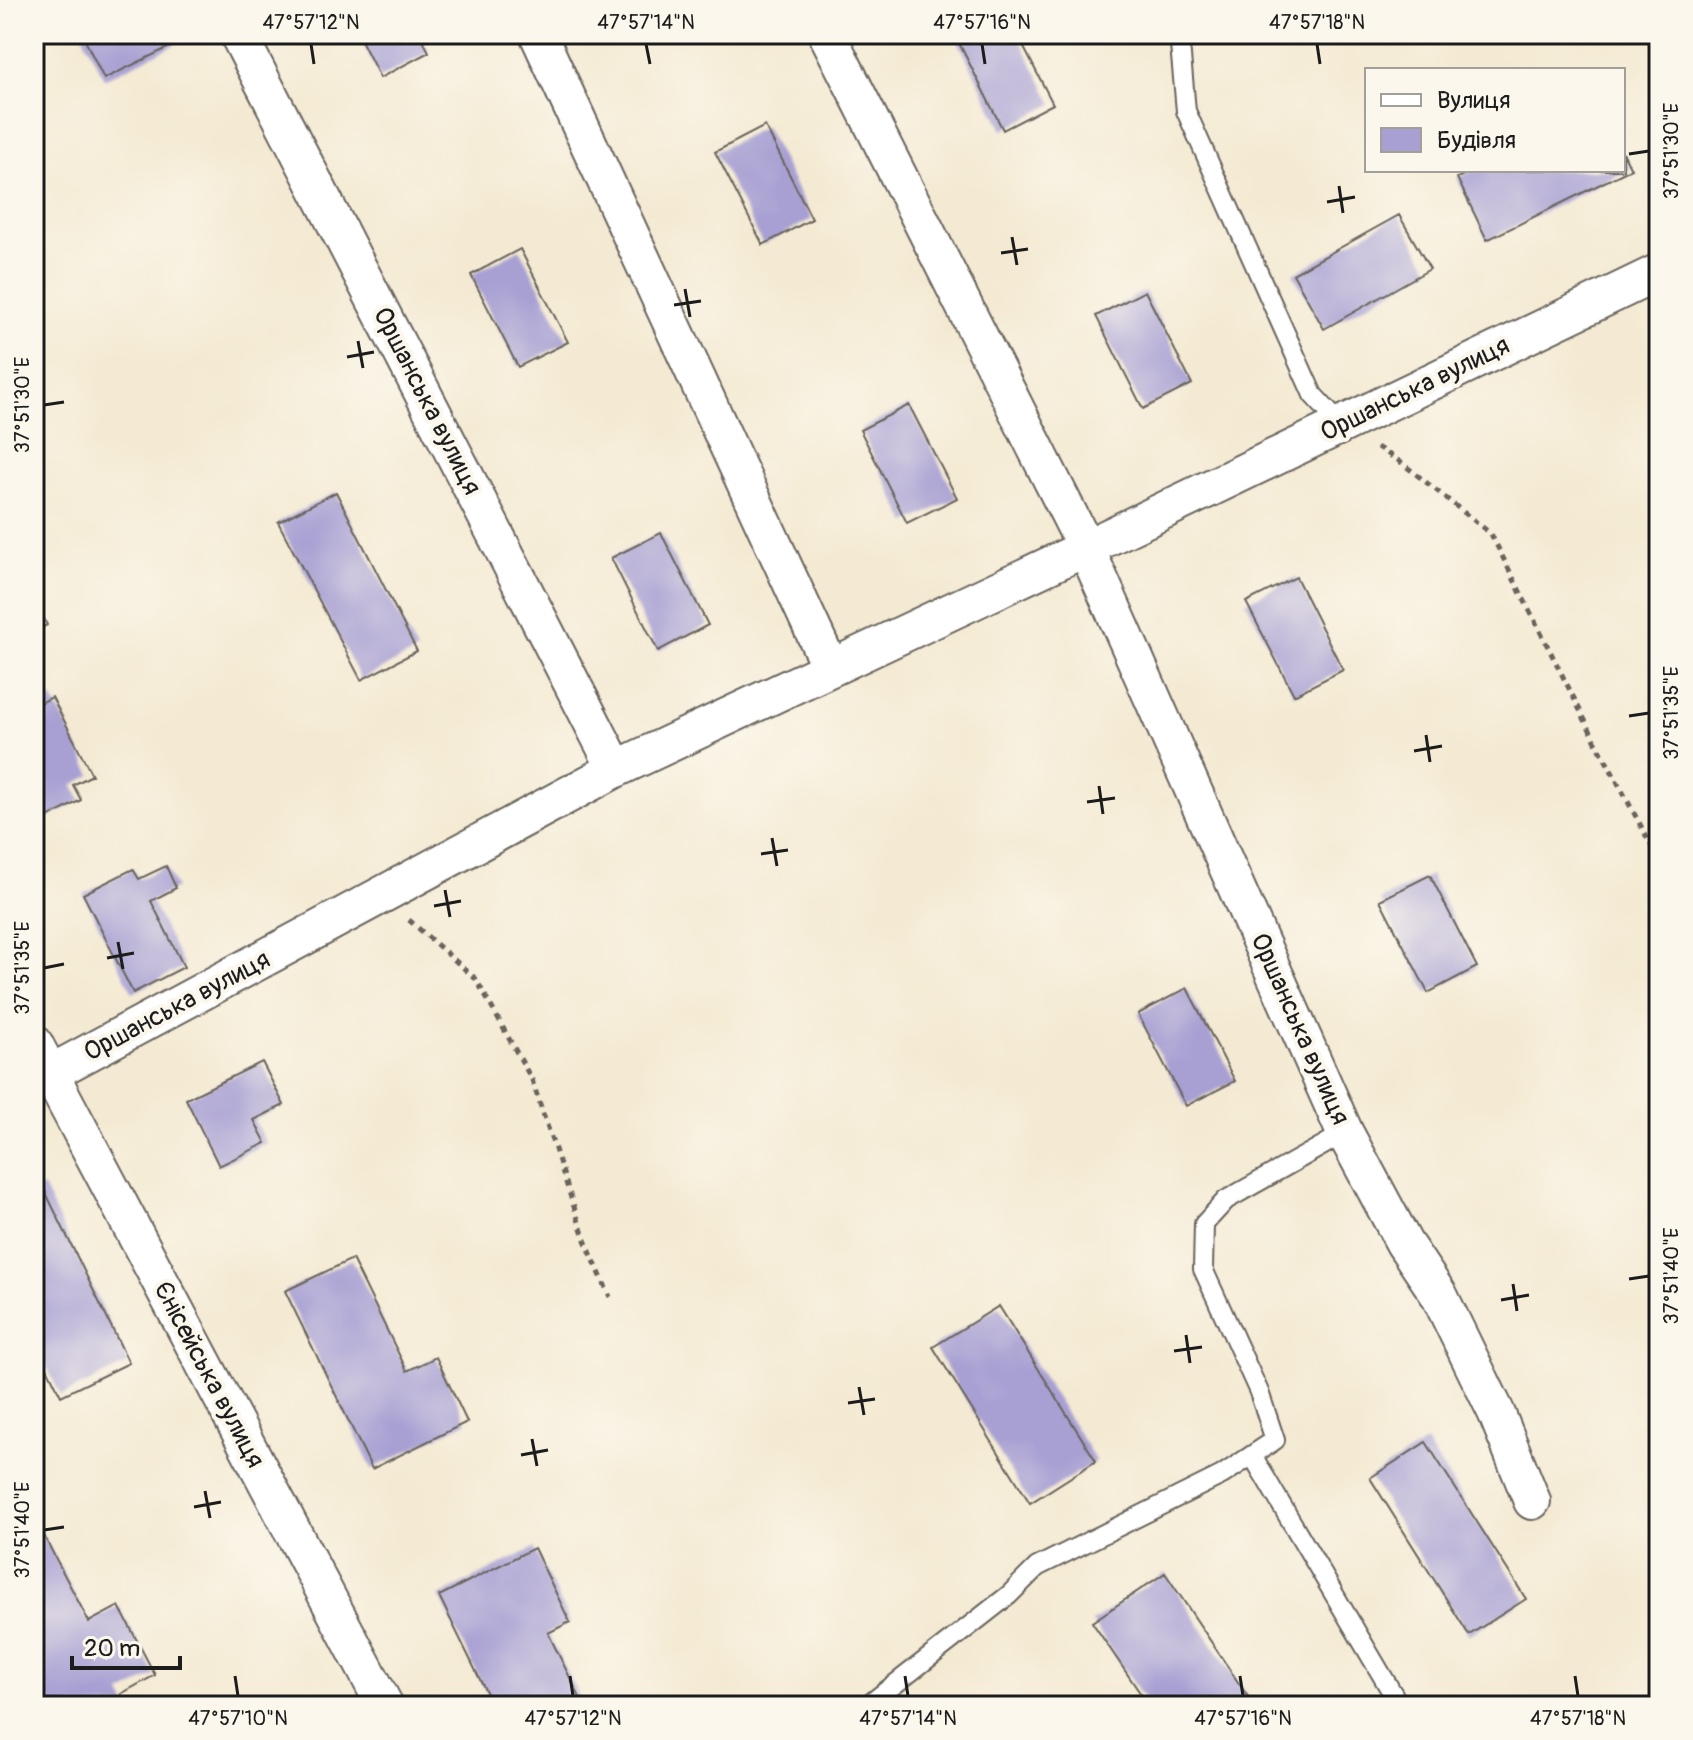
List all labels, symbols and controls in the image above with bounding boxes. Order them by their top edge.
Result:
text: 47°57'12"N [263,10,359,35]
text: 47°57'14"N [597,10,695,35]
text: 47°57'16"N [933,10,1031,35]
text: 47°57'18"N [1269,10,1365,35]
legend [1365,68,1625,172]
text: Вулиця [1437,86,1510,115]
text: 37°51'30"E [1659,103,1684,199]
text: Будівля [1437,126,1516,155]
street label: Оршанська вулиця [366,302,488,500]
street label: Оршанська вулиця [1315,329,1515,449]
text: 37°51'30"E [10,357,35,453]
text: 37°51'35"E [1659,666,1684,760]
text: 37°51'35"E [10,921,35,1015]
street label: Оршанська вулиця [1243,928,1357,1130]
street label: Оршанська вулиця [78,943,276,1069]
text: 37°51'40"E [1659,1228,1684,1324]
street label: Єнісейська вулиця [147,1277,271,1473]
text: 37°51'40"E [10,1482,35,1578]
scale bar [72,1620,180,1670]
text: 20 m [84,1634,140,1663]
text: 47°57'10"N [188,1706,288,1731]
text: 47°57'12"N [525,1706,621,1731]
text: 47°57'14"N [859,1706,957,1731]
text: 47°57'16"N [1194,1706,1292,1731]
text: 47°57'18"N [1530,1706,1626,1731]

